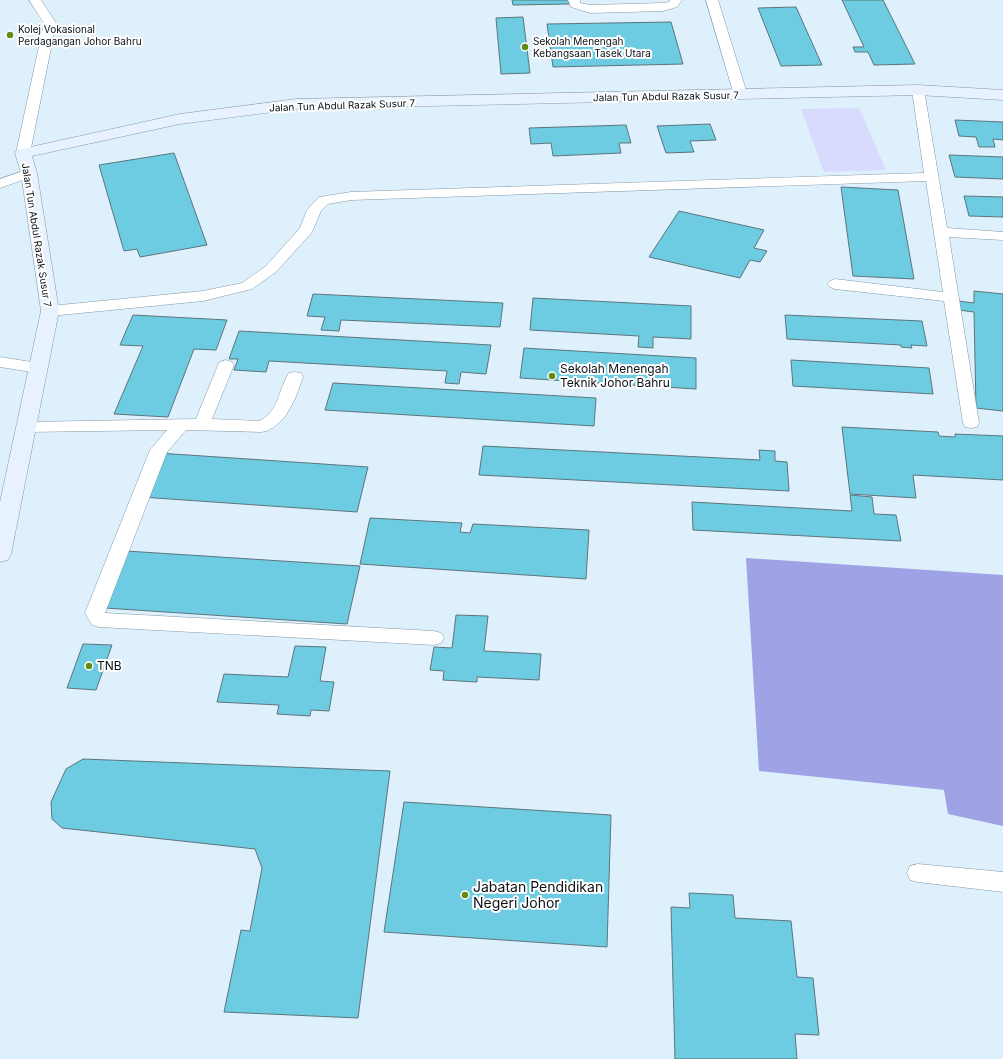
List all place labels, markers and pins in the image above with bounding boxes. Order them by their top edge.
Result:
place label: Kolej Vokasional Perdagangan Johor Bahru [18,23,142,47]
marker: Kolej Vokasional Perdagangan Johor Bahru [5,30,15,40]
place label: Sekolah Menengah Kebangsaan Tasek Utara [533,35,651,59]
marker: Sekolah Menengah Kebangsaan Tasek Utara [520,42,530,52]
place label: Sekolah Menengah Teknik Johor Bahru [560,361,670,390]
marker: Sekolah Menengah Teknik Johor Bahru [547,371,557,381]
place label: TNB [97,658,122,673]
marker: TNB [84,661,94,671]
place label: Jabatan Pendidikan Negeri Johor [473,878,603,911]
marker: Jabatan Pendidikan Negeri Johor [460,890,470,900]

